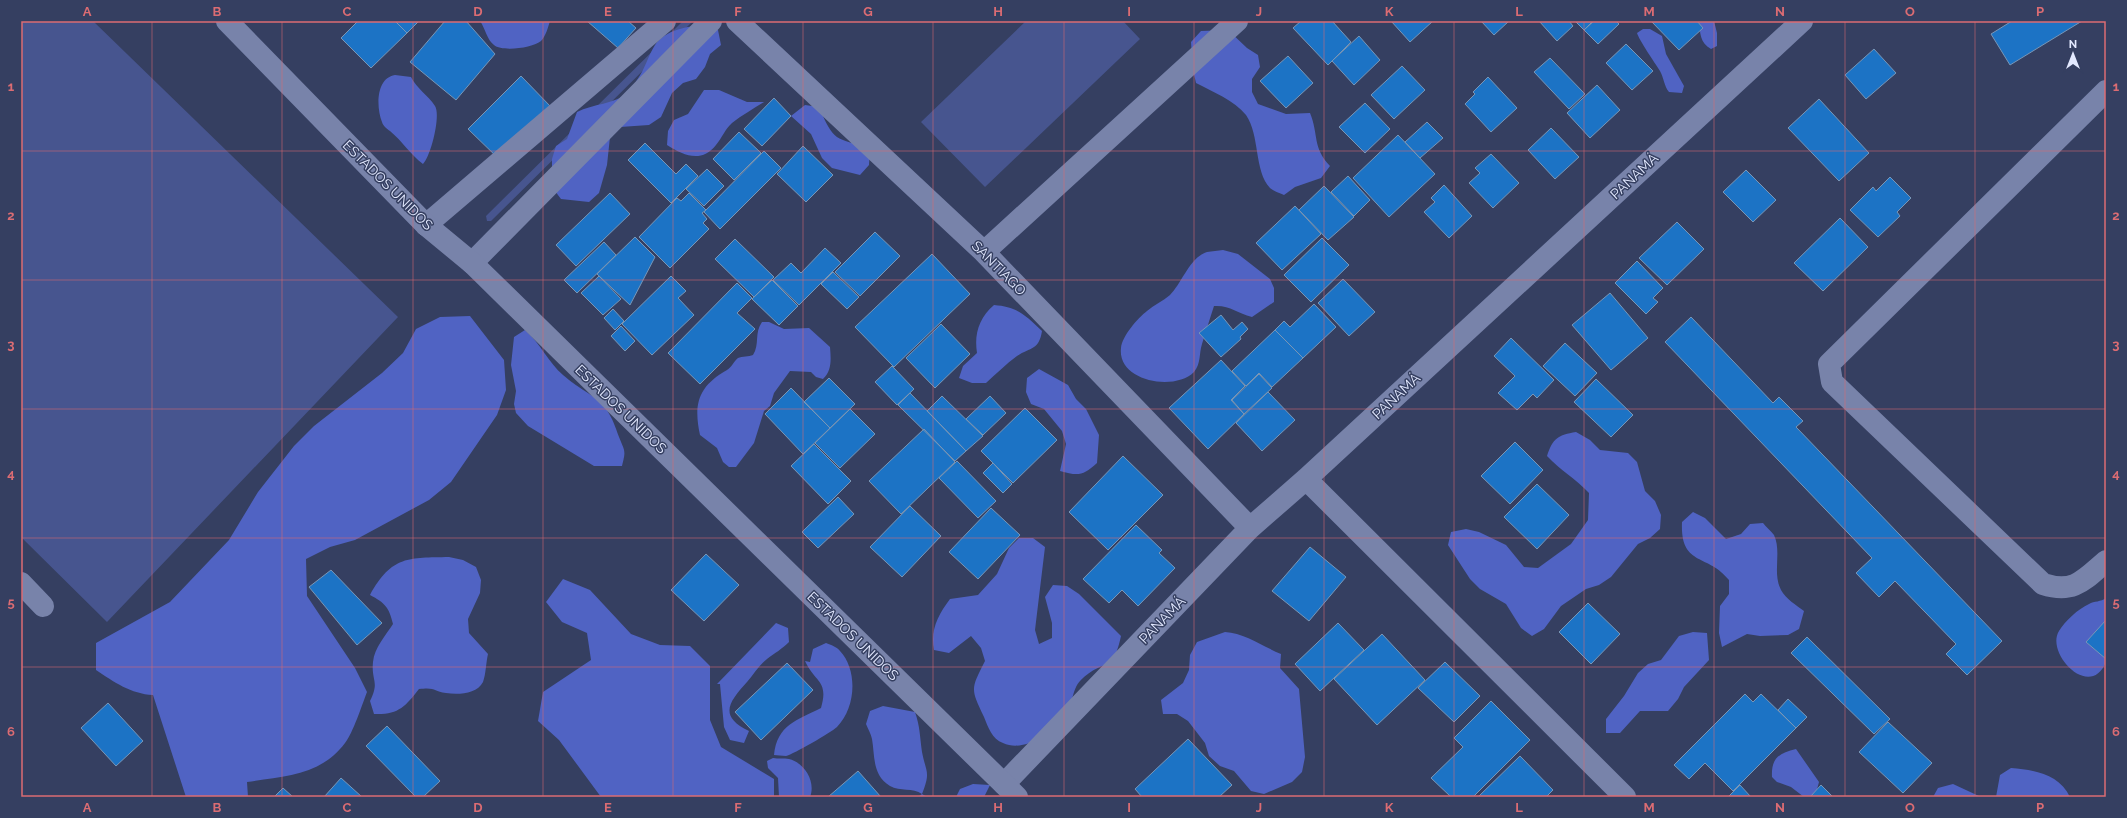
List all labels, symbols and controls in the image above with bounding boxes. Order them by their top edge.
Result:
text: A [83,4,92,19]
text: B [213,4,222,19]
text: C [343,4,352,19]
text: D [473,4,483,19]
text: E [604,4,612,19]
text: F [734,4,742,19]
text: G [863,4,873,19]
text: H [993,4,1003,19]
text: I [1127,4,1131,19]
text: J [1256,4,1262,19]
text: K [1385,4,1394,19]
text: L [1515,4,1523,19]
text: M [1643,4,1655,19]
text: N [1775,4,1785,19]
text: O [1905,4,1915,19]
text: P [2036,4,2044,19]
north arrow [2053,34,2093,74]
text: N [2069,38,2077,51]
text: 1 [8,79,15,94]
text: 1 [2113,79,2120,94]
street label: ESTADOS UNIDOS [340,137,437,234]
street label: PANAMÁ [1606,149,1662,202]
text: 2 [7,208,15,223]
text: 2 [2112,208,2120,223]
street label: SANTIAGO [969,238,1029,298]
text: 3 [7,337,15,352]
text: 3 [2112,337,2120,352]
street label: ESTADOS UNIDOS [572,361,670,457]
street label: PANAMÁ [1368,369,1424,422]
text: 4 [7,466,15,481]
text: 4 [2112,466,2120,481]
street label: ESTADOS UNIDOS [804,588,902,684]
street label: PANAMÁ [1135,592,1189,647]
text: 5 [7,595,15,610]
text: 5 [2112,595,2120,610]
text: 6 [7,724,15,739]
text: 6 [2112,724,2120,739]
text: A [83,800,92,815]
text: B [213,800,222,815]
text: C [343,800,352,815]
text: D [473,800,483,815]
text: E [604,800,612,815]
text: F [734,800,742,815]
text: G [863,800,873,815]
text: H [993,800,1003,815]
text: I [1127,800,1131,815]
text: J [1256,800,1262,815]
text: K [1385,800,1394,815]
text: L [1515,800,1523,815]
text: M [1643,800,1655,815]
text: N [1775,800,1785,815]
text: O [1905,800,1915,815]
text: P [2036,800,2044,815]

